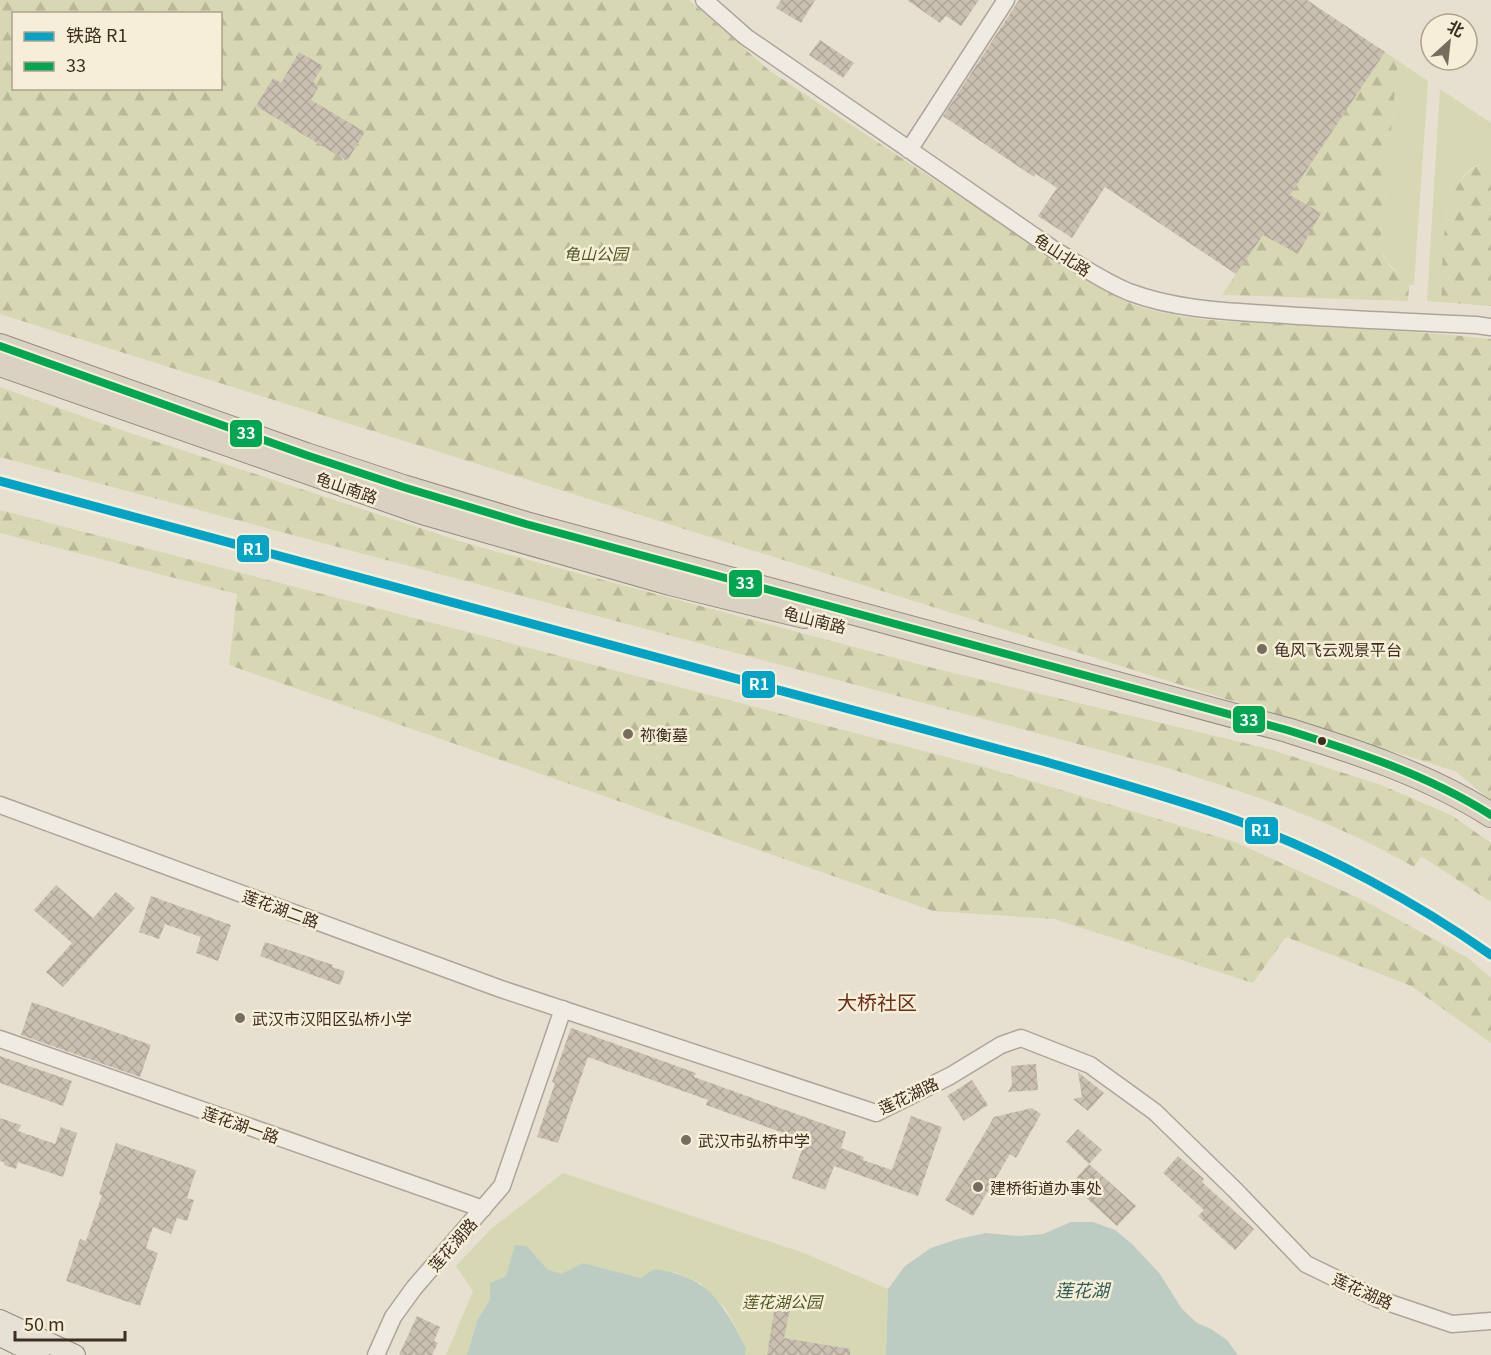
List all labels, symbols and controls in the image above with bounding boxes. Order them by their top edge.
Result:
legend [12,12,222,90]
north arrow [1419,12,1479,72]
text: 北 [1444,13,1469,42]
text: 铁路 R1 [66,21,127,47]
text: 33 [66,51,86,77]
street label: 龟山北路 [1030,227,1096,281]
park label: 龟山公园 [564,241,630,265]
line badge: 33 [229,419,263,448]
text: 33 [237,420,255,444]
street label: 龟山南路 [313,465,381,509]
line badge: R1 [236,534,270,563]
text: R1 [243,536,263,560]
line badge: 33 [728,569,763,598]
text: 33 [736,570,754,594]
street label: 龟山南路 [781,600,849,638]
place label: 龟风飞云观景平台 [1274,637,1402,661]
marker: 龟风飞云观景平台 [1255,642,1269,656]
line badge: R1 [741,670,776,699]
text: R1 [749,671,769,695]
line badge: 33 [1232,705,1266,734]
text: 33 [1240,707,1258,731]
place label: 祢衡墓 [640,722,688,746]
marker: 祢衡墓 [621,727,635,741]
unlabelled marker [1316,735,1328,747]
line badge: R1 [1244,816,1279,845]
text: R1 [1251,817,1271,841]
street label: 莲花湖二路 [239,883,323,933]
district label: 大桥社区 [837,987,917,1016]
place label: 武汉市汉阳区弘桥小学 [252,1006,412,1030]
marker: 武汉市汉阳区弘桥小学 [233,1011,247,1025]
street label: 莲花湖路 [874,1071,942,1119]
street label: 莲花湖一路 [199,1100,283,1148]
place label: 武汉市弘桥中学 [698,1128,810,1152]
marker: 武汉市弘桥中学 [679,1133,693,1147]
place label: 建桥街道办事处 [990,1175,1102,1199]
marker: 建桥街道办事处 [971,1180,985,1194]
street label: 莲花湖路 [422,1212,482,1276]
street label: 莲花湖路 [1329,1266,1397,1314]
water label: 莲花湖 [1055,1276,1112,1302]
park label: 莲花湖公园 [742,1289,824,1313]
scale bar [15,1304,124,1342]
text: 50 m [24,1310,65,1336]

